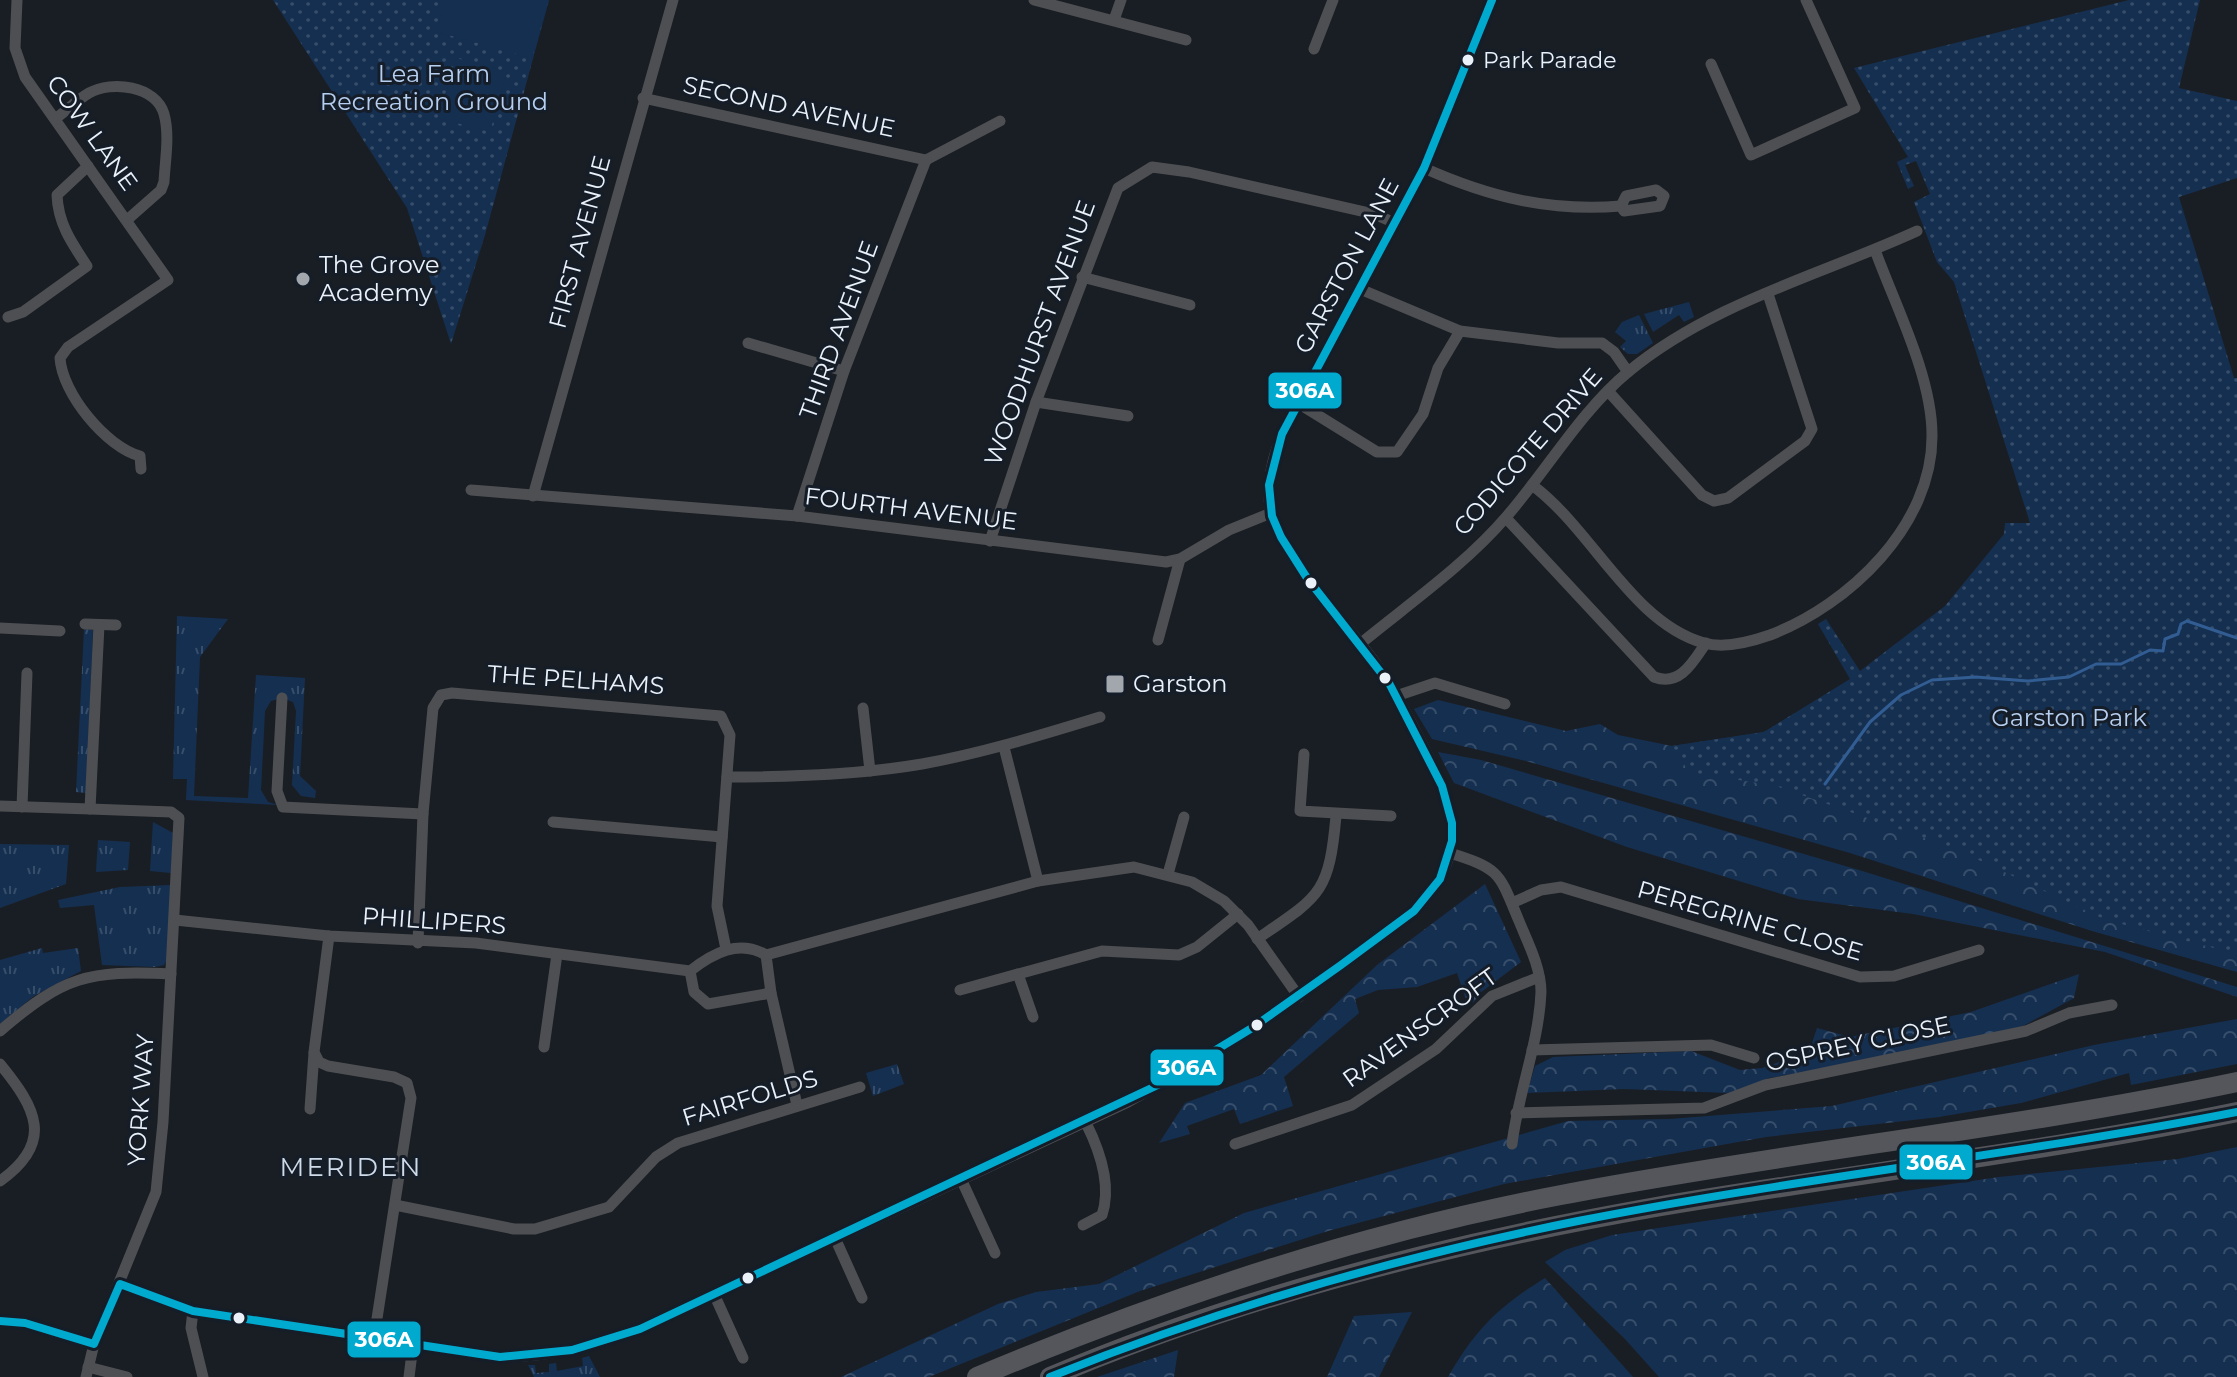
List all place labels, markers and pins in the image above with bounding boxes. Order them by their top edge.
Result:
place label: Park Parade [1483,47,1617,74]
marker: Park Parade [1460,52,1476,68]
place label: The Grove Academy [319,250,440,307]
marker: The Grove Academy [294,270,312,288]
unlabelled marker [1303,575,1319,591]
place label: Garston [1133,669,1228,698]
unlabelled marker [1377,670,1393,686]
marker: Garston [1104,673,1126,695]
unlabelled marker [1249,1017,1265,1033]
unlabelled marker [740,1270,756,1286]
unlabelled marker [231,1310,247,1326]

